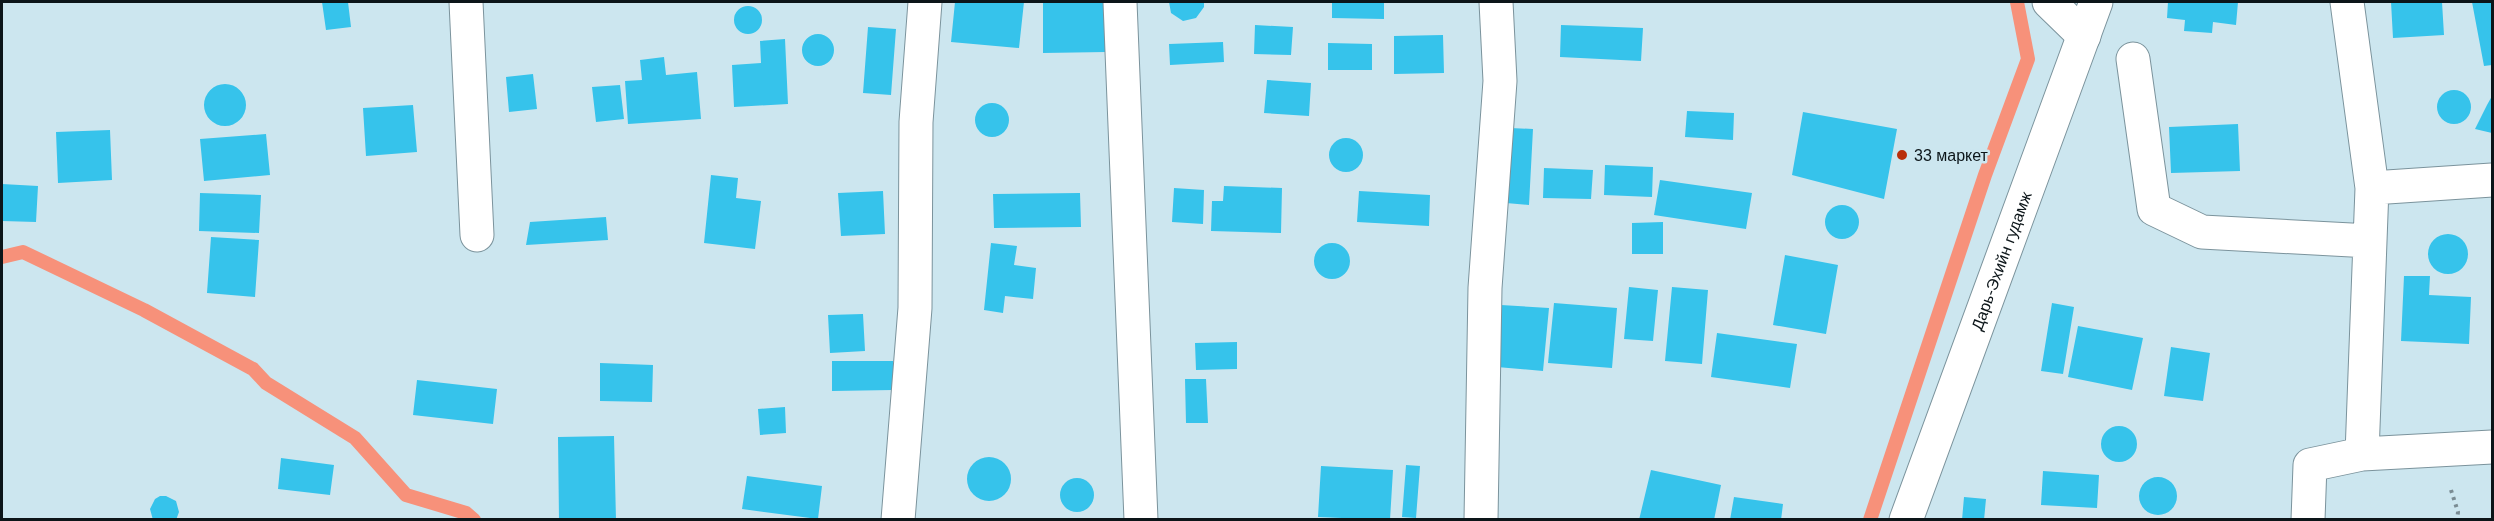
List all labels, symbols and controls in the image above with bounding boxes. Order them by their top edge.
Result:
place label: 33 маркет [1914,147,1989,164]
marker: 33 маркет [1895,148,1909,162]
street label: Дарь-Эхийн гудамж [1968,189,2035,333]

